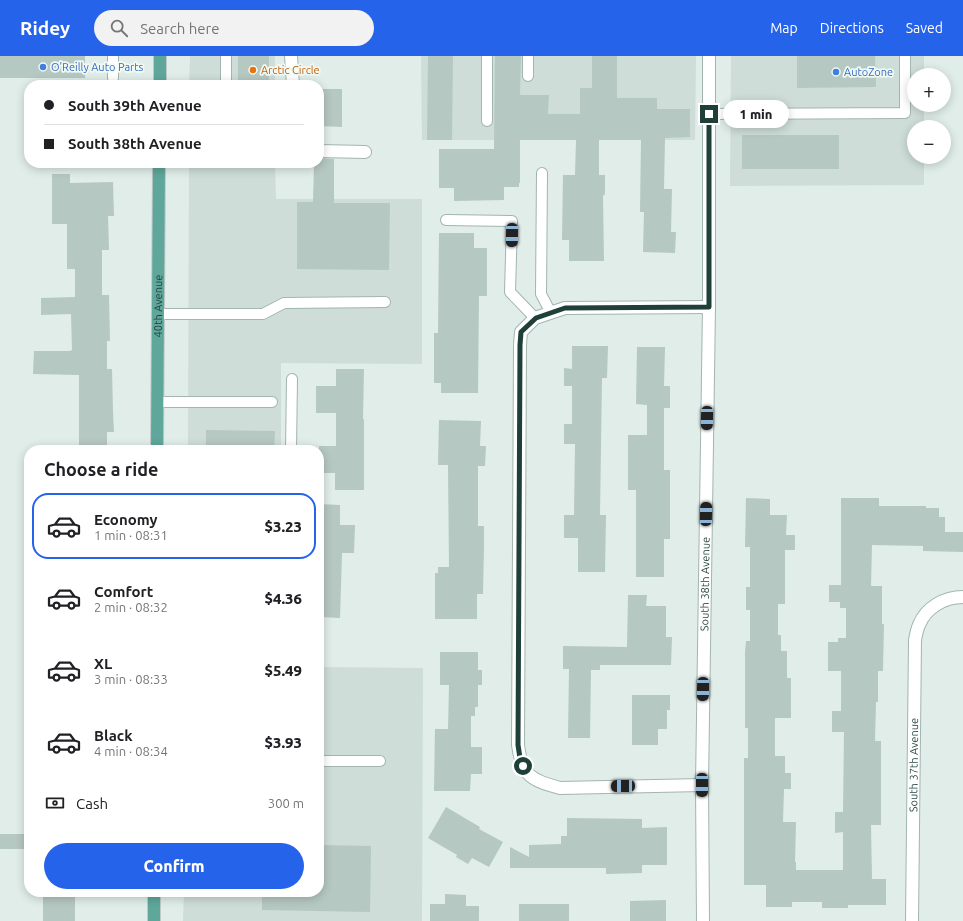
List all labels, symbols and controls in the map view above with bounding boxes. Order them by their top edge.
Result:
search box [94,10,374,46]
text: Ridey [20,17,70,39]
icon: search [108,17,130,39]
text: Search here [140,20,219,37]
text: Map [770,20,798,36]
text: Directions [820,20,884,36]
text: Saved [906,20,943,36]
place label: O'Reilly Auto Parts [51,61,144,73]
marker: O'Reilly Auto Parts [38,62,48,72]
place label: Arctic Circle [261,64,320,76]
marker: Arctic Circle [248,65,258,75]
place label: AutoZone [844,66,893,78]
marker: AutoZone [831,67,841,77]
map controls [907,68,951,164]
button: + [907,68,951,112]
text: South 39th Avenue [68,97,202,114]
callout: 1 min [723,100,789,128]
route end [700,105,718,123]
text: 1 min [739,107,773,121]
button: − [907,120,951,164]
text: South 38th Avenue [68,135,202,152]
car [506,223,518,247]
street label: 40th Avenue [152,275,164,337]
car [701,406,713,430]
text: Choose a ride [44,459,158,479]
car [700,502,712,526]
icon: car [46,508,82,544]
text: Economy [94,511,158,528]
text: $3.23 [264,518,302,535]
text: 1 min · 08:31 [94,528,168,542]
street label: South 38th Avenue [698,537,712,631]
icon: car [46,580,82,616]
text: Comfort [94,583,153,600]
text: $4.36 [264,590,302,607]
text: 2 min · 08:32 [94,600,168,614]
icon: car [46,652,82,688]
text: XL [94,655,112,672]
text: $5.49 [264,662,302,679]
text: 3 min · 08:33 [94,672,168,686]
car [697,677,709,701]
street label: South 37th Avenue [907,718,920,812]
icon: car [46,724,82,760]
text: Black [94,727,133,744]
text: $3.93 [264,734,302,751]
text: 4 min · 08:34 [94,744,168,758]
route start [514,757,532,775]
car [696,773,708,797]
car [611,780,635,792]
icon: cash [44,792,66,814]
text: Cash [76,795,108,812]
text: 300 m [268,796,304,810]
button: Confirm [44,843,304,889]

